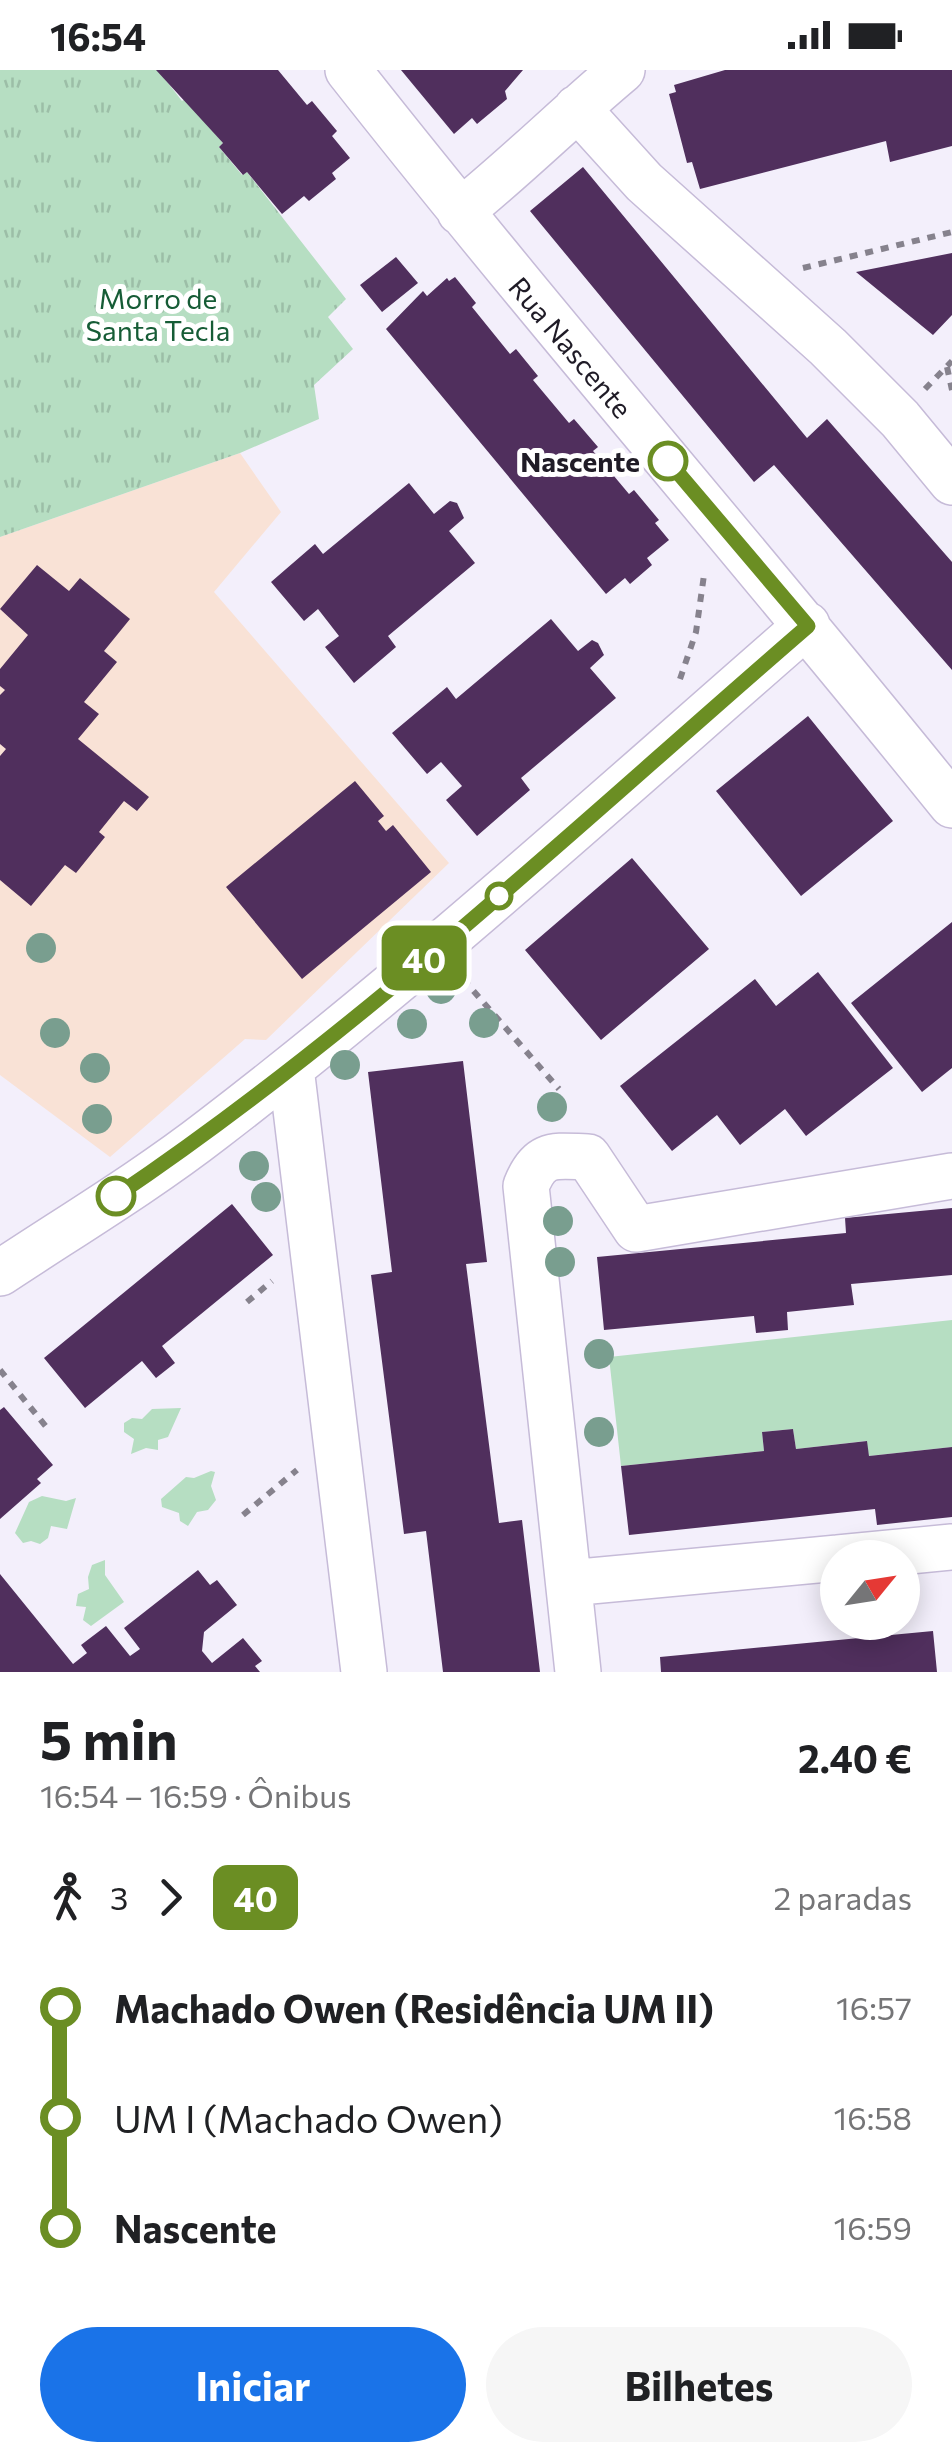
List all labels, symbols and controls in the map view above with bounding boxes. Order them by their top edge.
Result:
text: 16:54 [50,12,146,59]
street label: Rua Nascente [502,270,640,424]
park label: Morro de Santa Tecla [86,281,230,347]
marker: Nascente [649,442,687,480]
place label: Nascente [520,444,640,478]
unlabelled marker [486,883,512,909]
line badge: 40 [379,926,469,990]
text: 40 [402,937,446,980]
unlabelled marker [97,1177,135,1215]
north arrow [820,1540,920,1640]
map controls [820,1540,920,1640]
text: 5 min [40,1704,178,1771]
text: 2.40 € [798,1734,912,1781]
text: 16:54 – 16:59 · Ônibus [40,1775,352,1815]
icon: walk [40,1870,95,1925]
icon: forward [143,1870,198,1925]
text: 40 [233,1876,278,1919]
text: 3 [110,1877,128,1917]
text: 2 paradas [773,1877,912,1917]
text: Machado Owen (Residência UM II) [114,1984,714,2031]
text: 16:57 [836,1987,912,2027]
text: UM I (Machado Owen) [114,2094,503,2141]
text: 16:58 [834,2097,912,2137]
text: Nascente [114,2204,277,2251]
text: 16:59 [834,2207,912,2247]
button: Iniciar [40,2327,466,2442]
button: Bilhetes [486,2327,912,2442]

